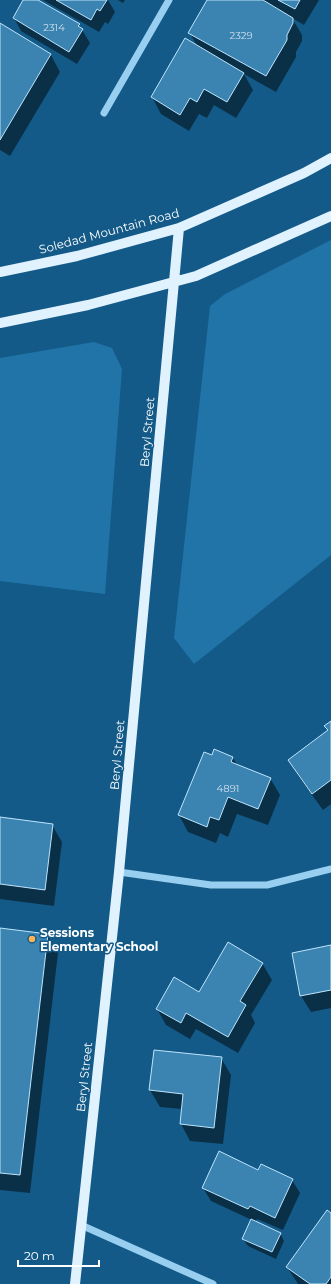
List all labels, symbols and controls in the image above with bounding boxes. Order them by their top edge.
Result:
house number: 2314 [43,21,65,34]
house number: 2329 [229,29,253,42]
street label: Soledad Mountain Road [37,205,181,257]
street label: Beryl Street [136,396,158,468]
street label: Beryl Street [106,719,128,791]
house number: 4891 [217,782,239,795]
place label: Sessions Elementary School [40,925,158,954]
marker: Sessions Elementary School [27,934,37,944]
street label: Beryl Street [73,1041,95,1113]
scale bar [18,1242,99,1268]
text: 20 m [24,1248,55,1263]

